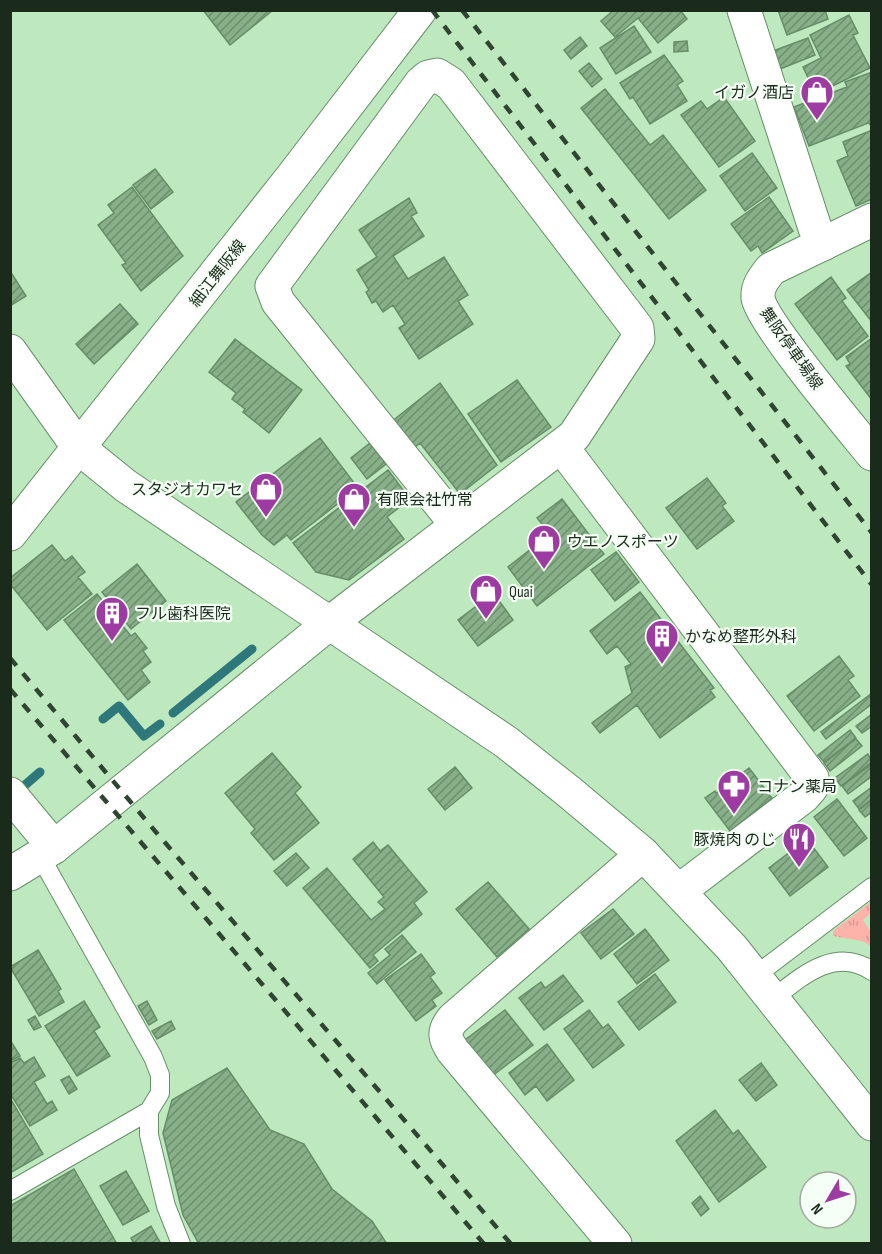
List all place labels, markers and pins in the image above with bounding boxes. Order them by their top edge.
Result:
shop icon: イガノ酒店 [799,74,835,121]
place label: イガノ酒店 [714,84,794,103]
shop icon: スタジオカワセ [248,471,284,518]
place label: スタジオカワセ [131,481,243,500]
shop icon: 有限会社竹常 [336,481,372,528]
place label: 有限会社竹常 [377,491,473,510]
shop icon: ウエノスポーツ [526,523,562,570]
place label: ウエノスポーツ [567,533,679,552]
shop icon: Quai [468,573,504,620]
place label: Quai [509,583,533,602]
building icon: フル歯科医院 [94,595,130,642]
place label: フル歯科医院 [135,605,231,624]
building icon: かなめ整形外科 [644,618,680,665]
place label: かなめ整形外科 [685,628,797,647]
pharmacy icon: コナン薬局 [716,768,752,815]
place label: コナン薬局 [757,778,837,797]
restaurant icon: 豚焼肉 のじ [781,821,817,868]
place label: 豚焼肉 のじ [693,831,776,850]

